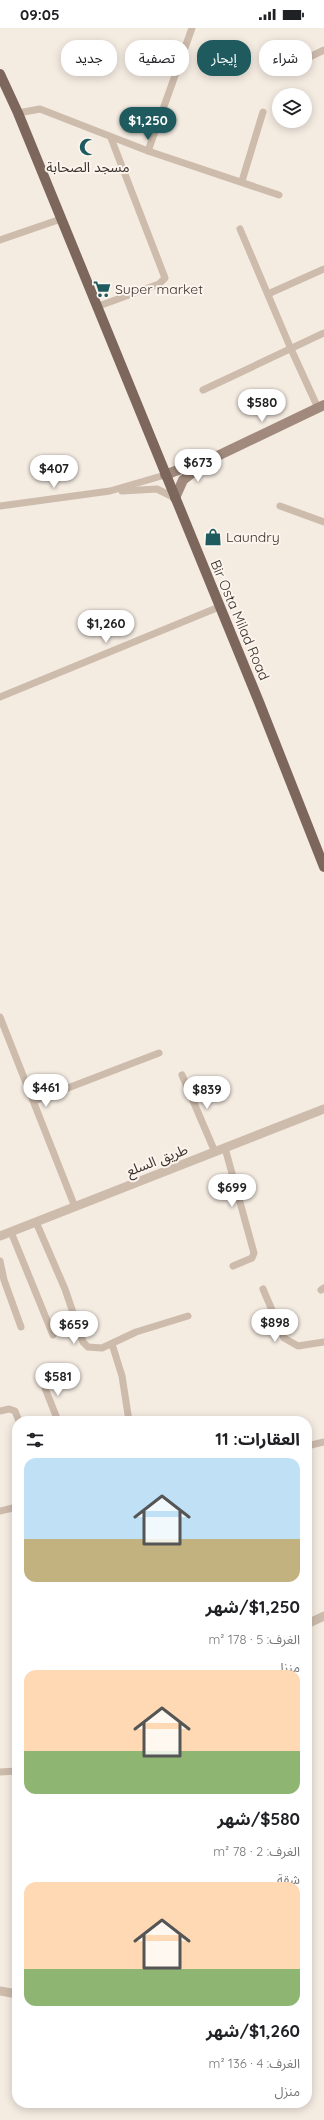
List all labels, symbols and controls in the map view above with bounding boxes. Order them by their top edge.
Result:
text: 09:05 [20,5,60,24]
chip: جديد [61,40,117,76]
chip: تصفية [125,40,189,76]
chip: إيجار [197,40,251,76]
chip: شراء [259,40,312,76]
map controls [272,88,312,128]
button: layers [272,88,312,128]
pin: $1,250 [115,107,181,141]
text: $1,250 [128,112,168,128]
mosque icon: مسجد الصحابة [78,137,98,157]
place label: مسجد الصحابة [46,158,130,176]
supermarket icon: Super market [92,279,112,299]
place label: Super market [115,280,203,298]
pin: $580 [238,389,286,423]
text: $580 [247,394,277,410]
pin: $673 [174,449,222,483]
text: $673 [183,454,213,470]
pin: $407 [30,455,78,489]
text: $407 [39,460,69,476]
shop icon: Laundry [203,527,223,547]
place label: Laundry [226,528,280,546]
street label: Bir Osta Milad Road [207,557,273,683]
pin: $1,260 [73,610,139,644]
text: $1,260 [87,615,125,631]
pin: $461 [22,1074,70,1108]
pin: $839 [183,1076,231,1110]
text: $461 [32,1079,60,1095]
text: $839 [192,1081,222,1097]
street label: طريق السلع [124,1140,191,1182]
pin: $699 [208,1174,256,1208]
text: $699 [217,1179,247,1195]
pin: $898 [251,1309,299,1343]
pin: $659 [50,1311,98,1345]
text: $898 [260,1314,290,1330]
text: $659 [59,1316,89,1332]
pin: $581 [34,1363,82,1397]
text: $581 [44,1368,72,1384]
text: العقارات: 11 [215,1428,300,1449]
icon: filters [24,1429,46,1451]
icon: home [126,1484,198,1556]
text: $1,250/شهر [205,1596,300,1617]
text: الغرف: 5 · 178 m² [208,1631,300,1647]
text: منزل [275,1659,300,1675]
icon: home [126,1696,198,1768]
text: $580/شهر [217,1808,300,1829]
text: الغرف: 2 · 78 m² [213,1843,300,1859]
text: شقة [277,1871,300,1887]
icon: home [126,1908,198,1980]
text: $1,260/شهر [206,2020,300,2041]
text: الغرف: 4 · 136 m² [209,2055,300,2071]
text: منزل [275,2083,300,2099]

